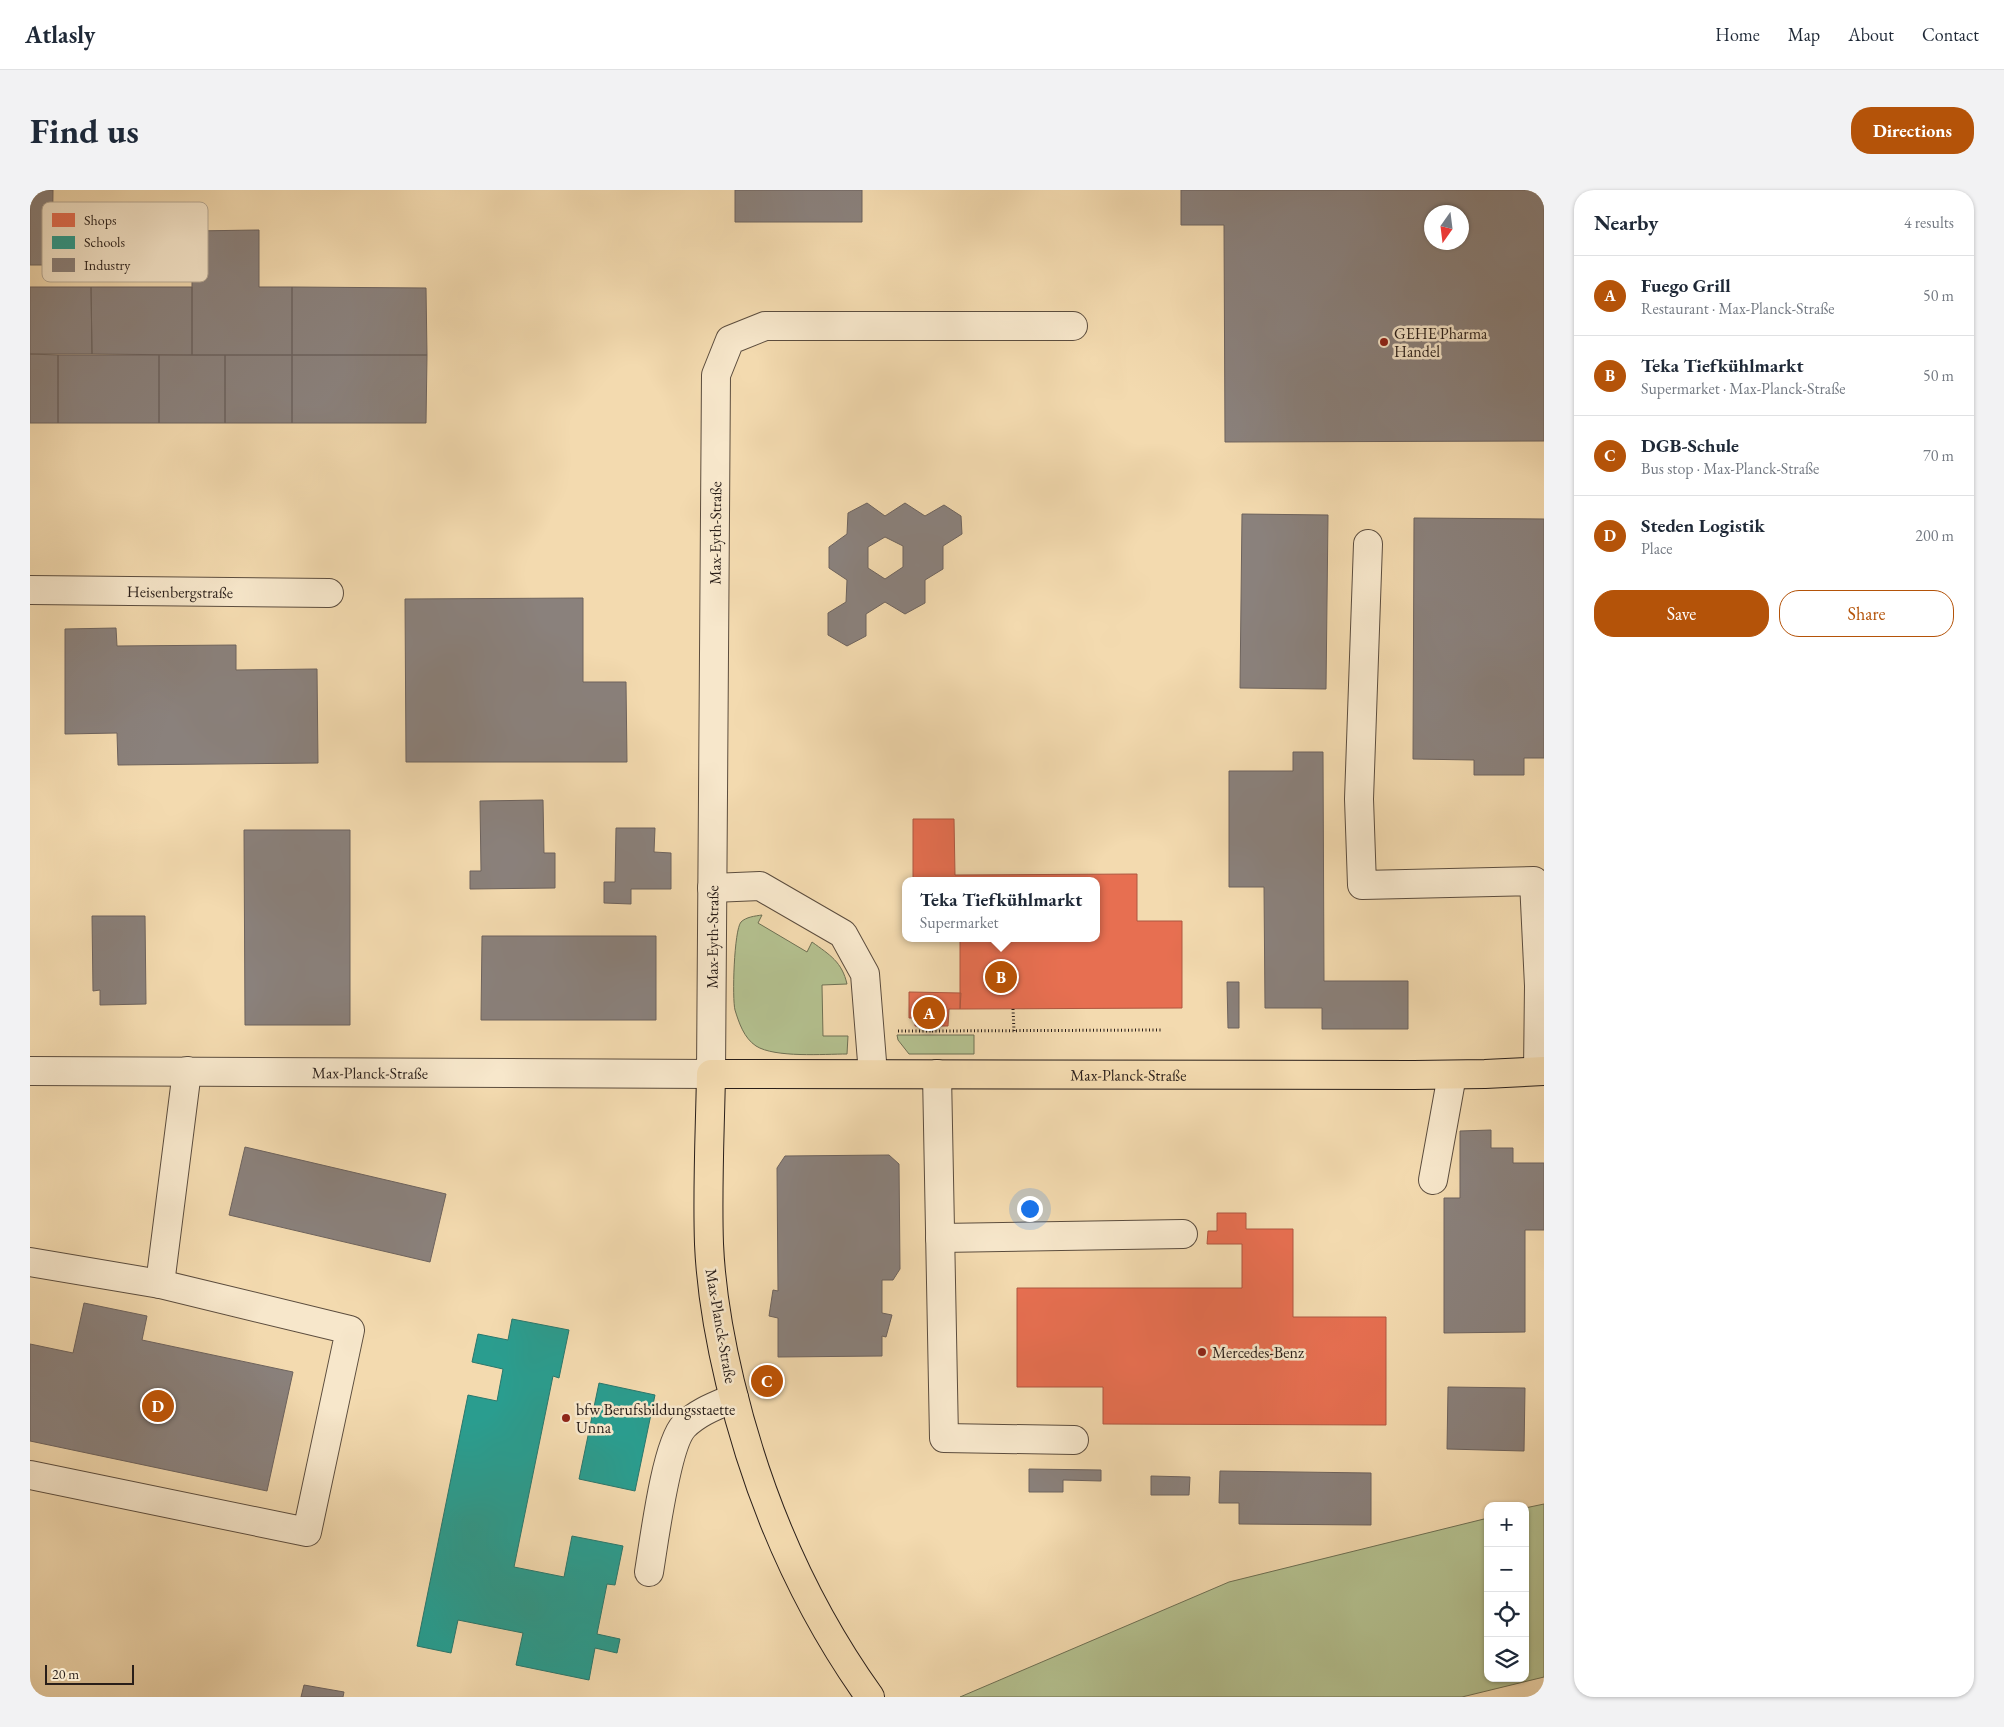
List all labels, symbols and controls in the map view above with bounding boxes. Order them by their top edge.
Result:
text: Atlasly [25,19,95,50]
text: Home [1715,23,1760,46]
text: Map [1788,23,1820,46]
text: About [1848,23,1894,46]
text: Contact [1922,23,1979,46]
button: Directions [1851,107,1974,154]
text: Find us [30,108,139,153]
legend [42,202,208,282]
north arrow [1424,205,1469,250]
text: Nearby [1594,209,1658,236]
text: Shops [84,211,117,229]
text: 4 results [1904,212,1954,233]
text: Schools [84,233,125,251]
text: Industry [84,256,131,274]
text: Fuego Grill [1641,273,1731,298]
text: A [1604,285,1616,306]
text: 50 m [1923,285,1954,306]
text: Restaurant · Max-Planck-Straße [1641,298,1835,319]
place label: GEHE Pharma Handel [1394,323,1488,362]
marker: GEHE Pharma Handel [1378,336,1390,348]
text: Teka Tiefkühlmarkt [1641,353,1804,378]
text: B [1605,365,1615,386]
text: 50 m [1923,365,1954,386]
text: Supermarket · Max-Planck-Straße [1641,378,1845,399]
text: DGB-Schule [1641,433,1739,458]
text: C [1604,445,1616,466]
text: 70 m [1923,445,1954,466]
text: Bus stop · Max-Planck-Straße [1641,458,1819,479]
street label: Max-Eyth-Straße [704,481,726,585]
text: Steden Logistik [1641,513,1765,538]
text: D [1604,525,1616,546]
text: 200 m [1915,525,1954,546]
text: Place [1641,538,1673,559]
street label: Heisenbergstraße [127,580,233,603]
button: Save [1594,590,1769,637]
button: Share [1779,590,1954,637]
popup [902,877,1100,942]
street label: Max-Eyth-Straße [701,885,723,989]
text: Teka Tiefkühlmarkt [920,887,1082,912]
text: Supermarket [920,912,998,933]
pin: B [985,958,1017,996]
pin: A [913,994,945,1032]
street label: Max-Planck-Straße [312,1062,428,1083]
street label: Max-Planck-Straße [1070,1064,1186,1085]
your location [1017,1196,1043,1222]
street label: Max-Planck-Straße [701,1267,741,1385]
place label: Mercedes-Benz [1212,1342,1304,1363]
marker: Mercedes-Benz [1196,1346,1208,1358]
pin: C [751,1362,783,1400]
pin: D [142,1387,174,1425]
place label: bfw Berufsbildungsstaette Unna [576,1399,735,1438]
marker: bfw Berufsbildungsstaette Unna [560,1412,572,1424]
map controls [1484,1502,1529,1682]
button: + [1484,1502,1529,1547]
button: − [1484,1547,1529,1592]
button: locate [1484,1592,1529,1637]
button: layers [1484,1637,1529,1682]
scale bar [45,1662,134,1685]
text: 20 m [52,1665,79,1683]

